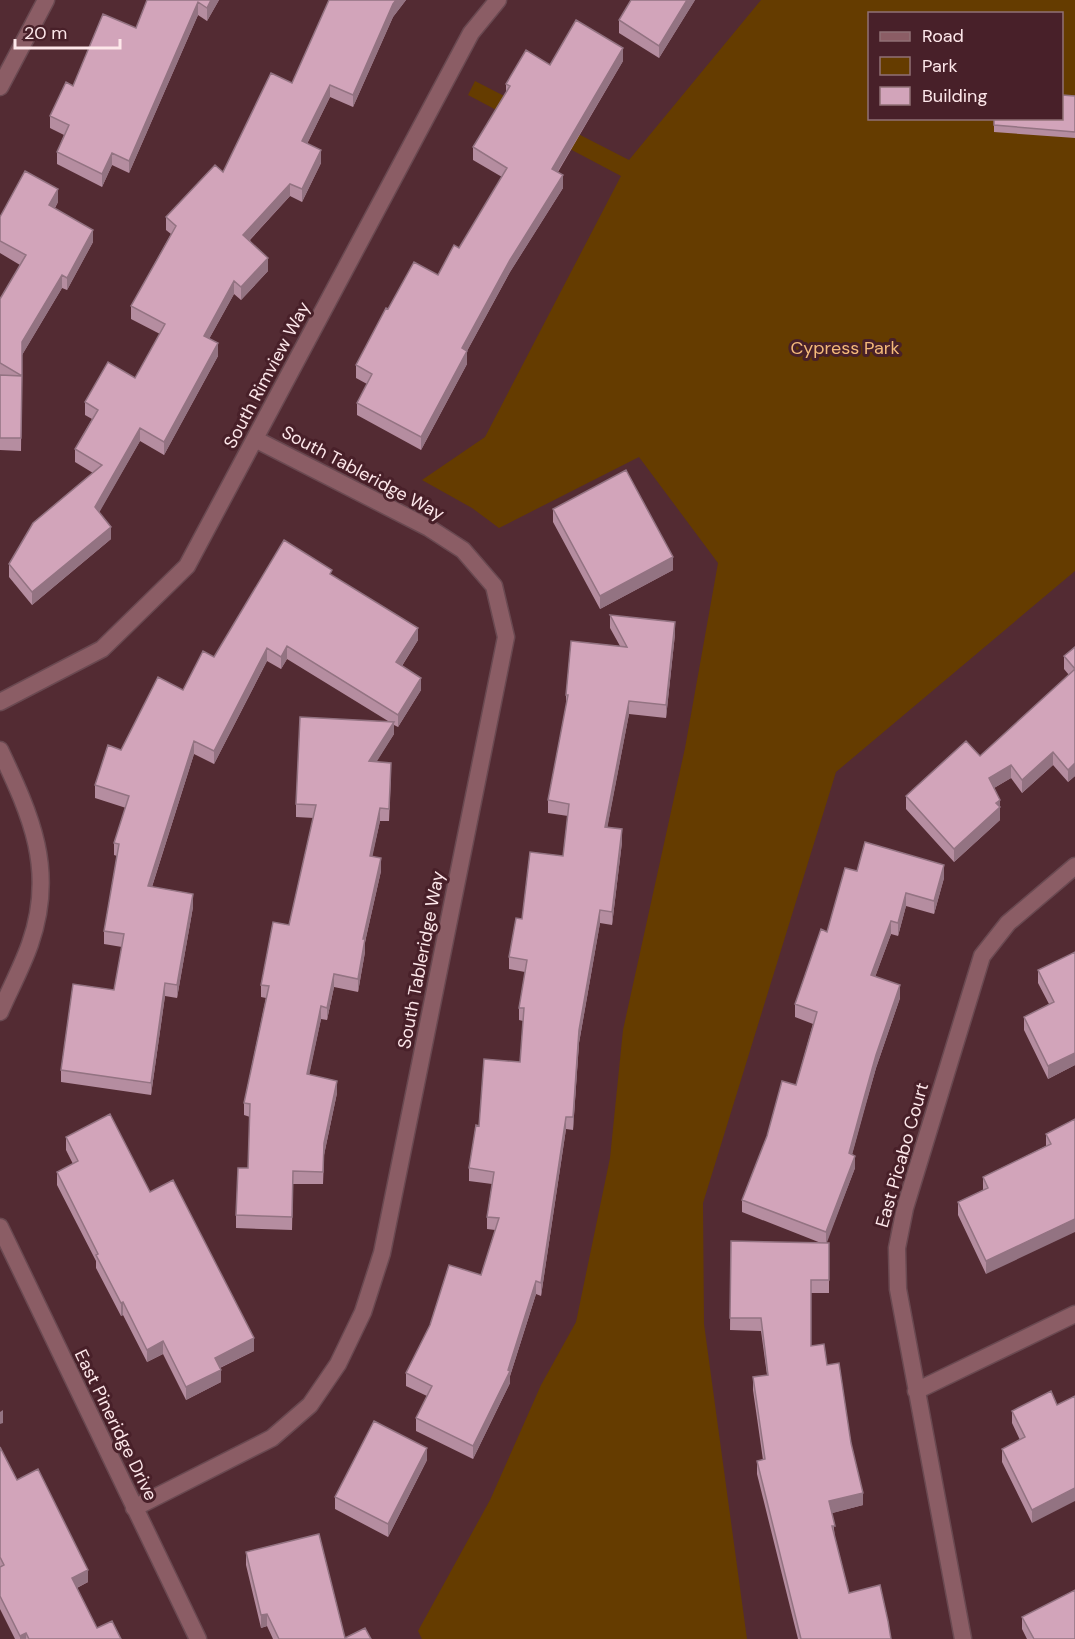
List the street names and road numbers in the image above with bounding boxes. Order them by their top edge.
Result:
street label: South Rimview Way [218,298,316,452]
street label: South Tableridge Way [278,420,448,526]
street label: South Tableridge Way [392,869,450,1051]
street label: East Picabo Court [870,1080,934,1230]
street label: East Pineridge Drive [69,1345,163,1505]

